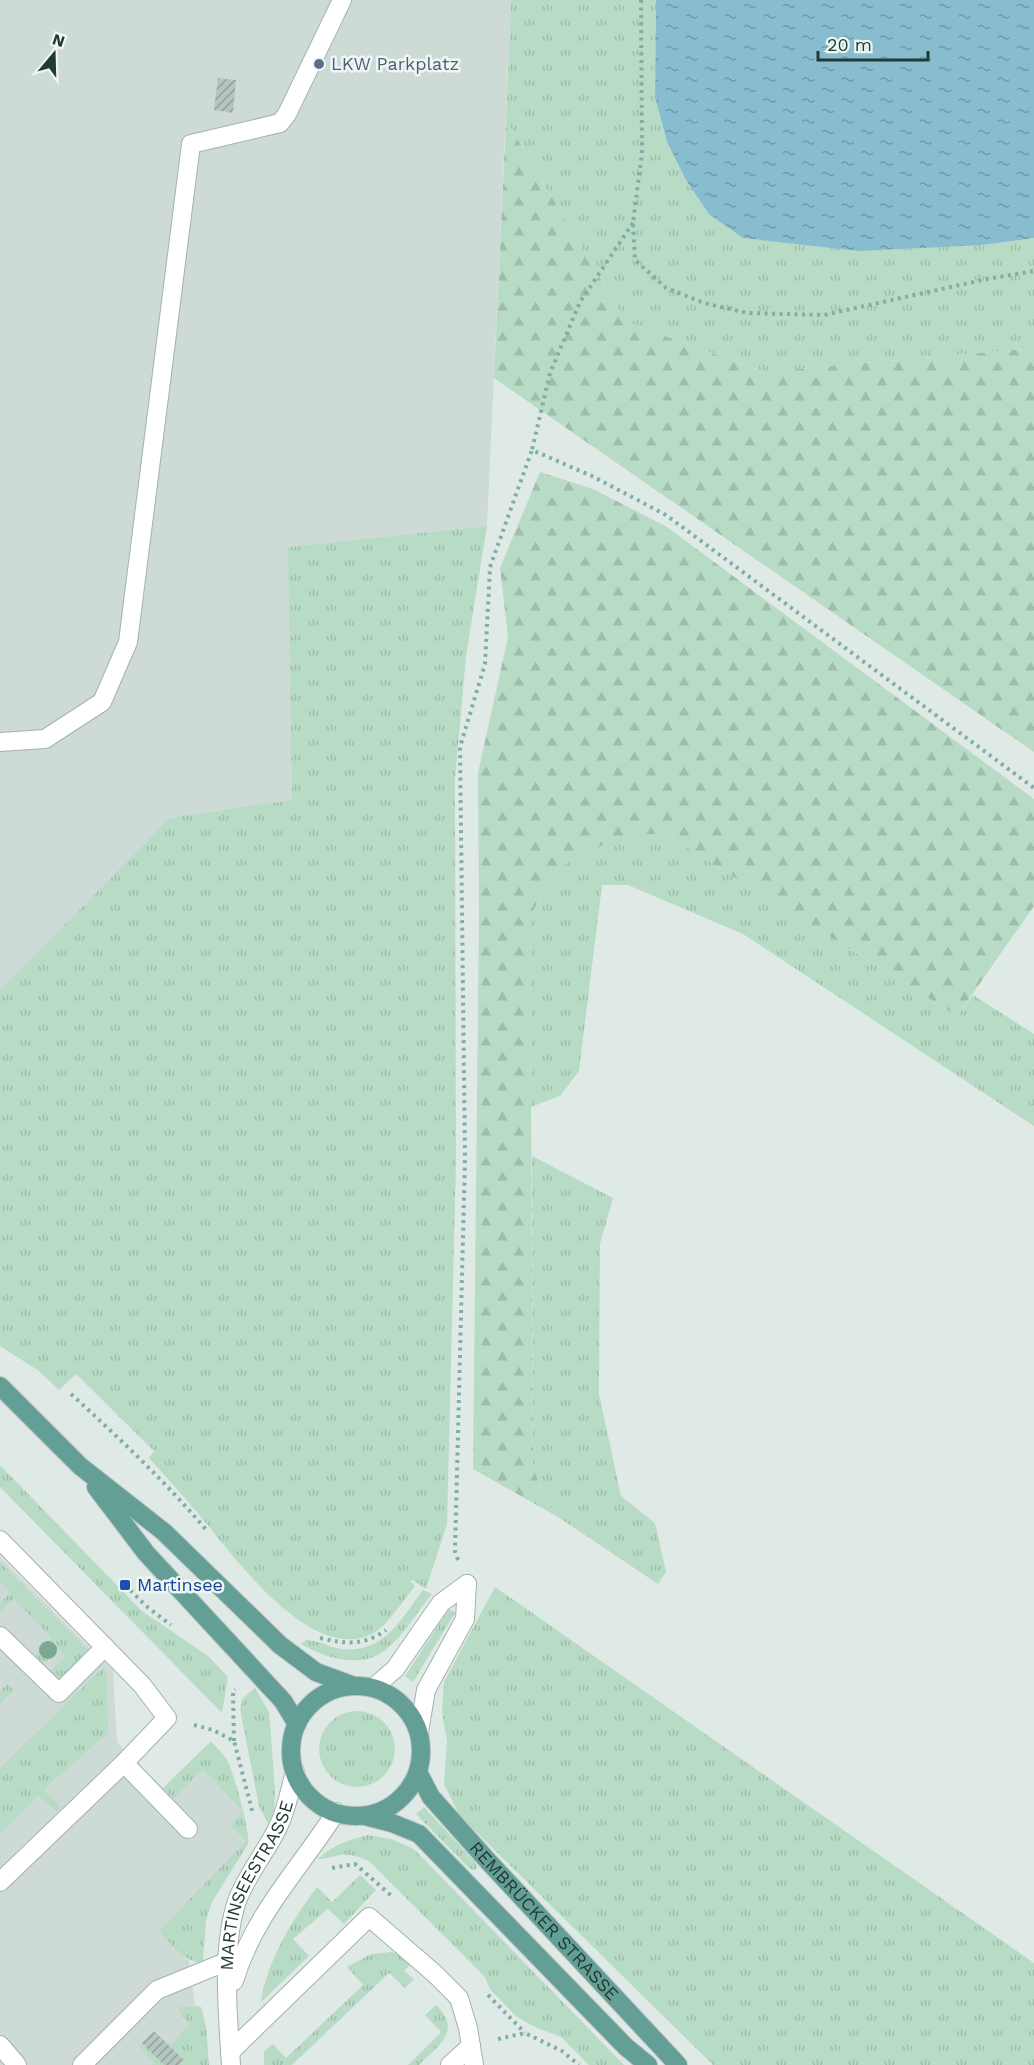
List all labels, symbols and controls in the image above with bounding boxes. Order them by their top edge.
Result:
north arrow [24,24,84,84]
scale bar [818,24,928,62]
text: N [50,29,67,51]
text: 20 m [827,34,872,55]
place label: LKW Parkplatz [331,53,459,74]
marker: LKW Parkplatz [312,57,326,71]
place label: Martinsee [137,1574,223,1595]
marker: Martinsee [118,1578,132,1592]
street label: MARTINSEESTRASSE [216,1798,297,1971]
street label: REMBRÜCKER STRASSE [465,1837,623,2005]

